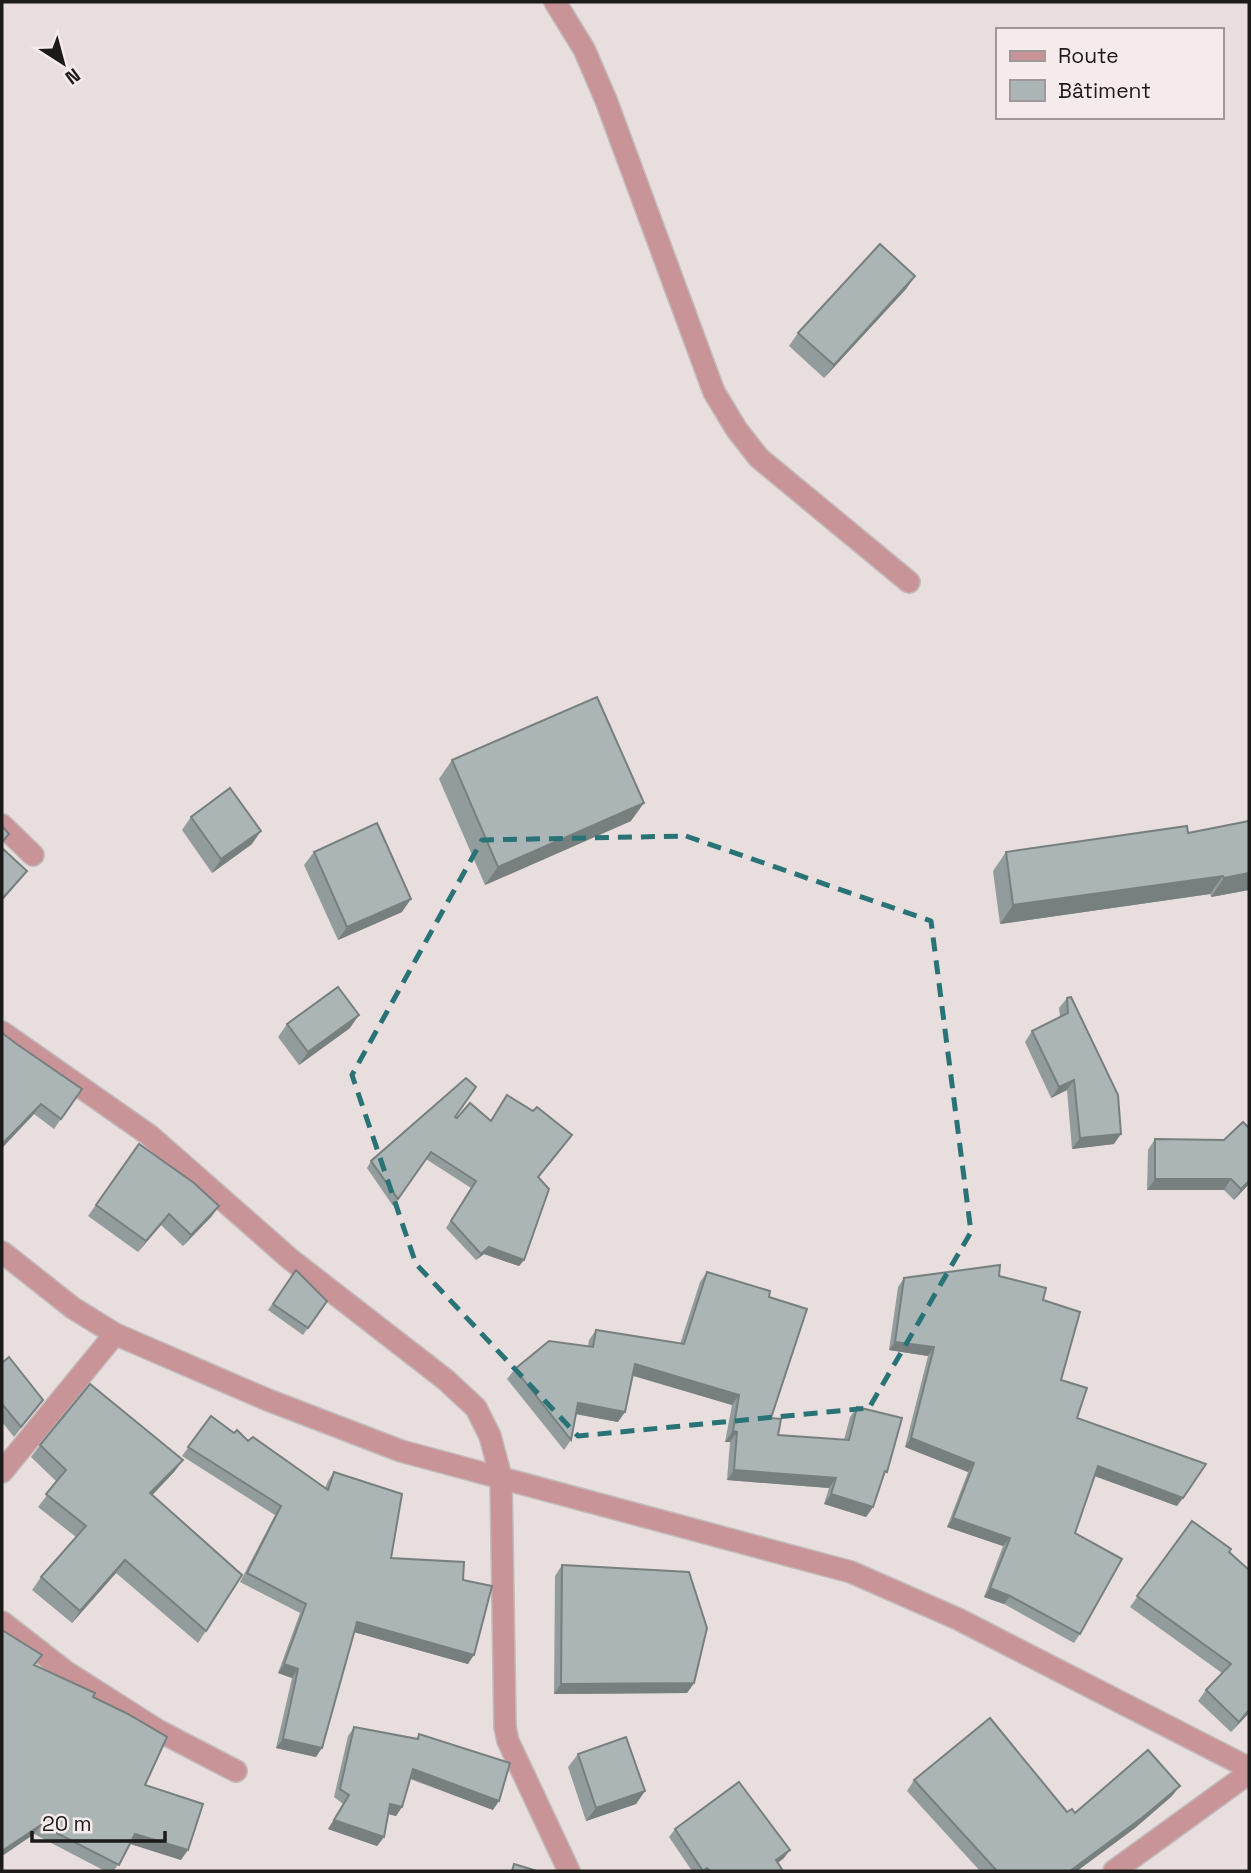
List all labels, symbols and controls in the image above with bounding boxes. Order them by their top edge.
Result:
north arrow [28,28,98,98]
legend [996,28,1223,119]
text: Route [1058,42,1119,69]
text: N [60,62,85,90]
text: Bâtiment [1058,77,1151,104]
scale bar [32,1800,164,1844]
text: 20 m [42,1810,92,1837]

